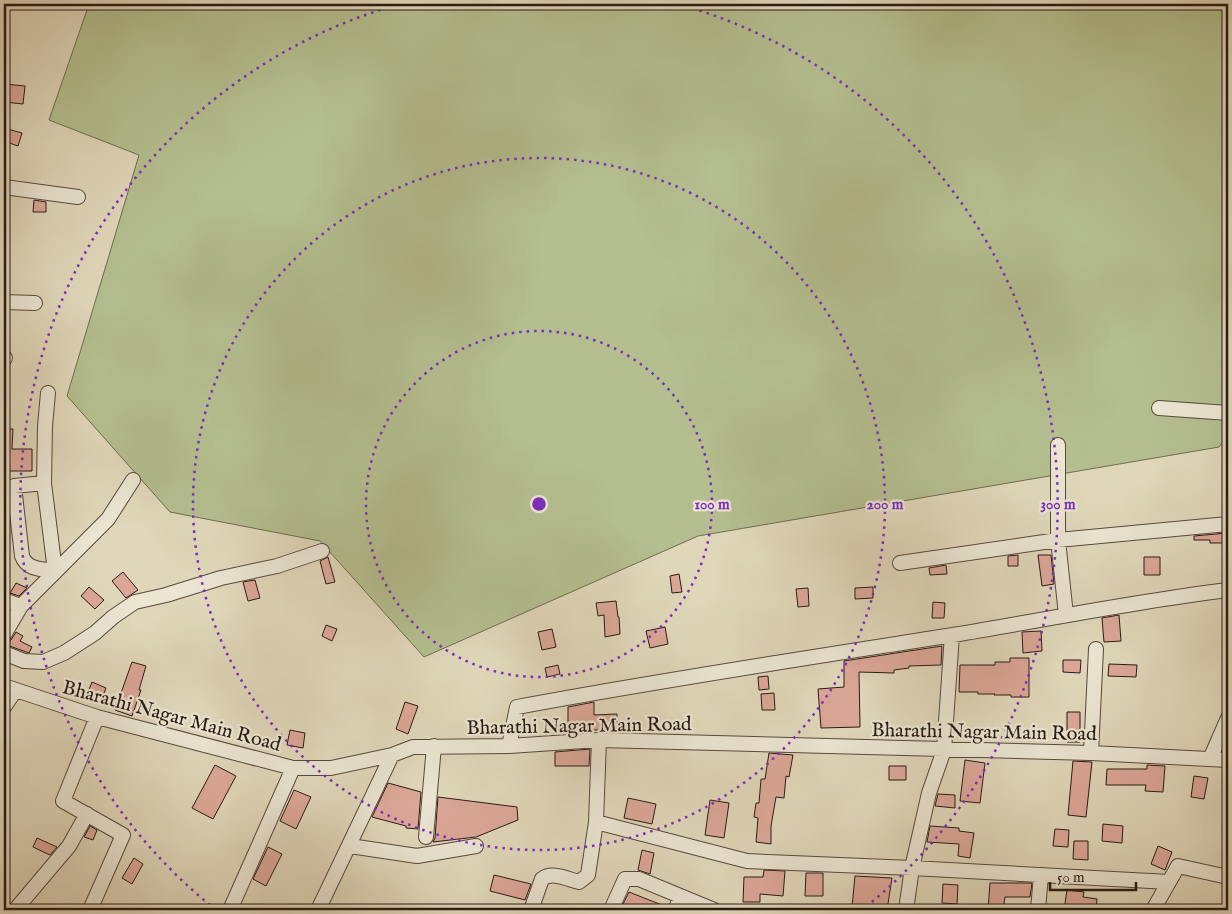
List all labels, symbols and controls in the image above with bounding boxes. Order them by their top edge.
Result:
centre of rings [530,495,548,513]
text: 100 m [694,495,730,514]
text: 200 m [867,495,904,514]
text: 300 m [1040,495,1076,514]
street label: Bharathi Nagar Main Road [60,675,284,758]
street label: Bharathi Nagar Main Road [466,712,692,741]
street label: Bharathi Nagar Main Road [871,718,1097,747]
scale bar [1050,859,1136,891]
text: 50 m [1057,868,1085,887]

